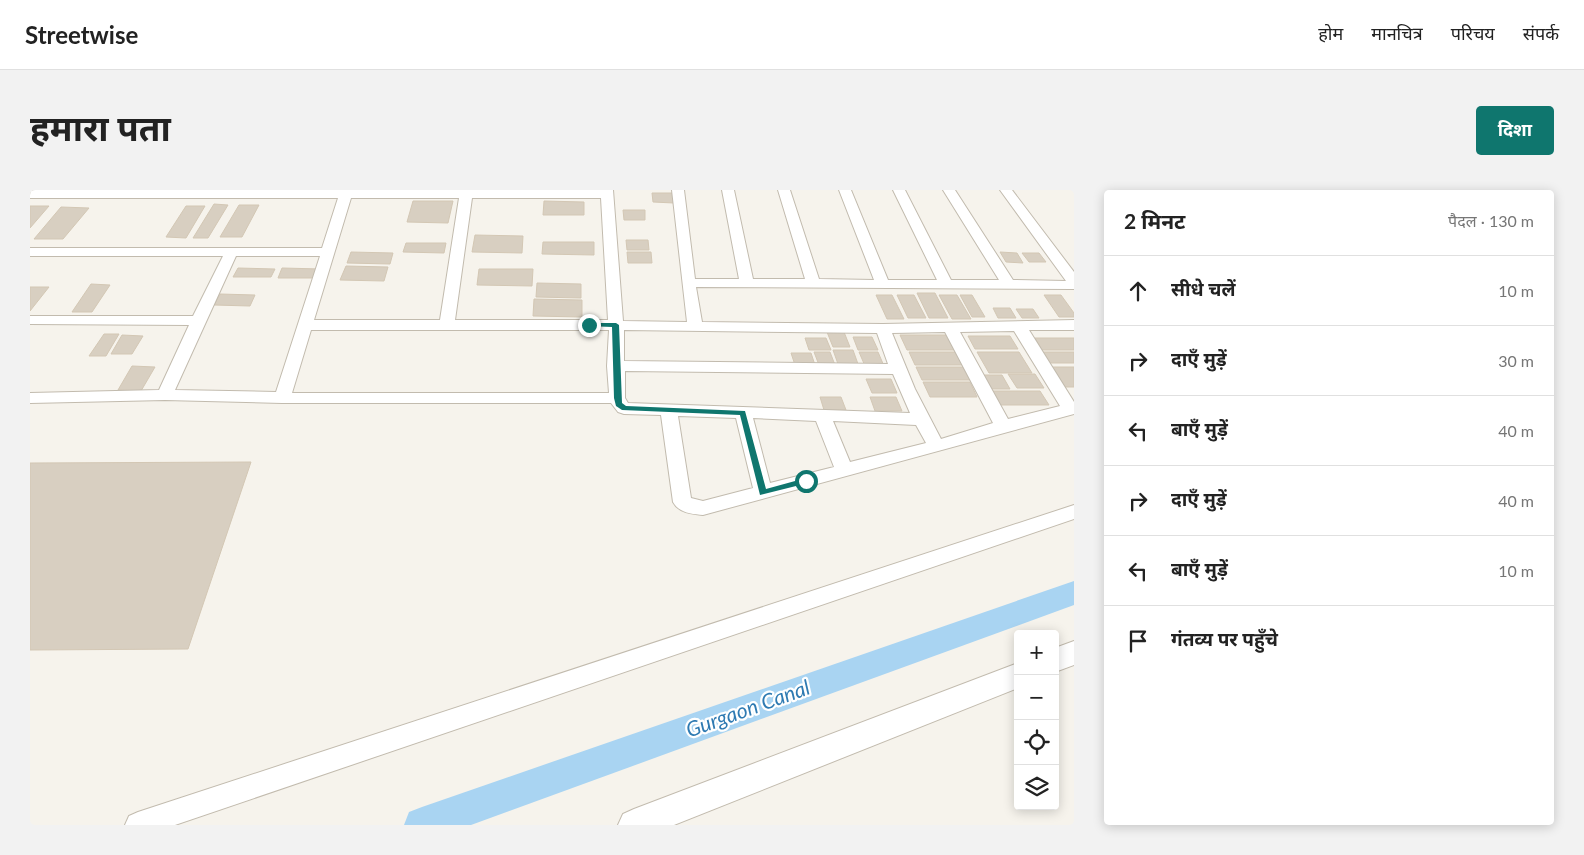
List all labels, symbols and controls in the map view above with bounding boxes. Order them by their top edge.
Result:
text: Streetwise [25,20,138,49]
text: होम [1318,22,1343,44]
text: मानचित्र [1371,22,1423,44]
text: परिचय [1451,22,1495,44]
text: संपर्क [1523,22,1559,44]
text: हमारा पता [30,106,171,148]
button: दिशा [1476,106,1554,155]
text: 2 मिनट [1124,208,1185,233]
text: पैदल · 130 m [1448,211,1534,230]
icon: ahead [1124,277,1152,305]
text: सीधे चलें [1171,277,1236,300]
text: 10 m [1498,281,1534,300]
route end [578,314,601,337]
icon: right [1124,347,1152,375]
text: दाएँ मुड़ें [1171,347,1227,370]
text: 30 m [1498,351,1534,370]
icon: left [1124,417,1152,445]
text: बाएँ मुड़ें [1171,417,1228,440]
text: 40 m [1498,421,1534,440]
route start [795,470,818,493]
icon: right [1124,487,1152,515]
text: दाएँ मुड़ें [1171,487,1227,510]
text: 40 m [1498,491,1534,510]
icon: left [1124,557,1152,585]
text: बाएँ मुड़ें [1171,557,1228,580]
text: 10 m [1498,561,1534,580]
icon: arrive [1124,627,1152,655]
text: गंतव्य पर पहुँचे [1171,627,1278,650]
map controls [1014,630,1059,810]
button: + [1014,630,1059,675]
water label: Gurgaon Canal [682,674,813,742]
button: − [1014,675,1059,720]
button: locate [1014,720,1059,765]
button: layers [1014,765,1059,810]

